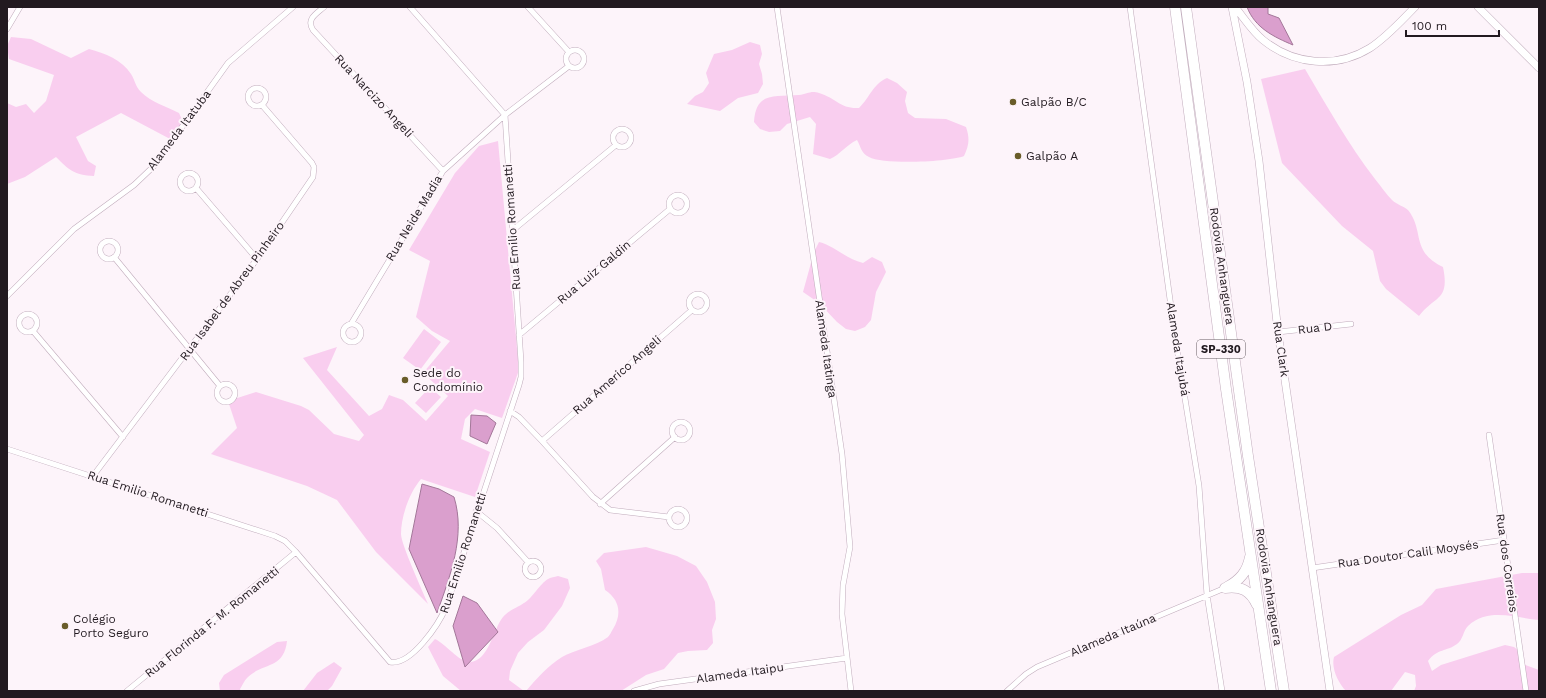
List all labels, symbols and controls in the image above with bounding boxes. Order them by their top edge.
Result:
scale bar [1406,12,1499,38]
text: 100 m [1412,19,1447,33]
street label: Rua Narcizo Angeli [332,51,416,141]
street label: Alameda Itatuba [144,87,214,173]
place label: Galpão B/C [1021,95,1087,109]
marker: Galpão B/C [1008,97,1018,107]
place label: Galpão A [1026,149,1078,163]
marker: Galpão A [1013,151,1023,161]
street label: Rua Emilio Romanetti [501,164,523,290]
street label: Rua Neide Madia [383,172,445,263]
street label: Rodovia Anhanguera [1207,206,1237,326]
street label: Rua Isabel de Abreu Pinheiro [177,219,287,363]
street label: Rua Luiz Galdin [555,237,633,307]
street label: Alameda Itatinga [812,299,840,399]
street label: Alameda Itajubá [1164,301,1192,397]
street label: Rua D [1297,319,1333,337]
street label: Rua Clark [1270,320,1292,378]
street label: Rua Americo Angeli [570,333,664,417]
road number: SP-330 [1197,340,1245,358]
place label: Sede do Condomínio [413,366,483,394]
marker: Sede do Condomínio [400,375,410,385]
street label: Rua Emilio Romanetti [86,468,210,520]
street label: Rua Emilio Romanetti [437,491,489,615]
street label: Rua dos Correios [1493,513,1521,613]
street label: Rodovia Anhanguera [1253,527,1285,647]
street label: Rua Doutor Calil Moysés [1337,537,1479,571]
street label: Rua Florinda F. M. Romanetti [142,564,282,680]
street label: Alameda Itaúna [1068,611,1158,659]
place label: Colégio Porto Seguro [73,612,149,640]
marker: Colégio Porto Seguro [60,621,70,631]
street label: Alameda Itaipu [695,660,785,686]

